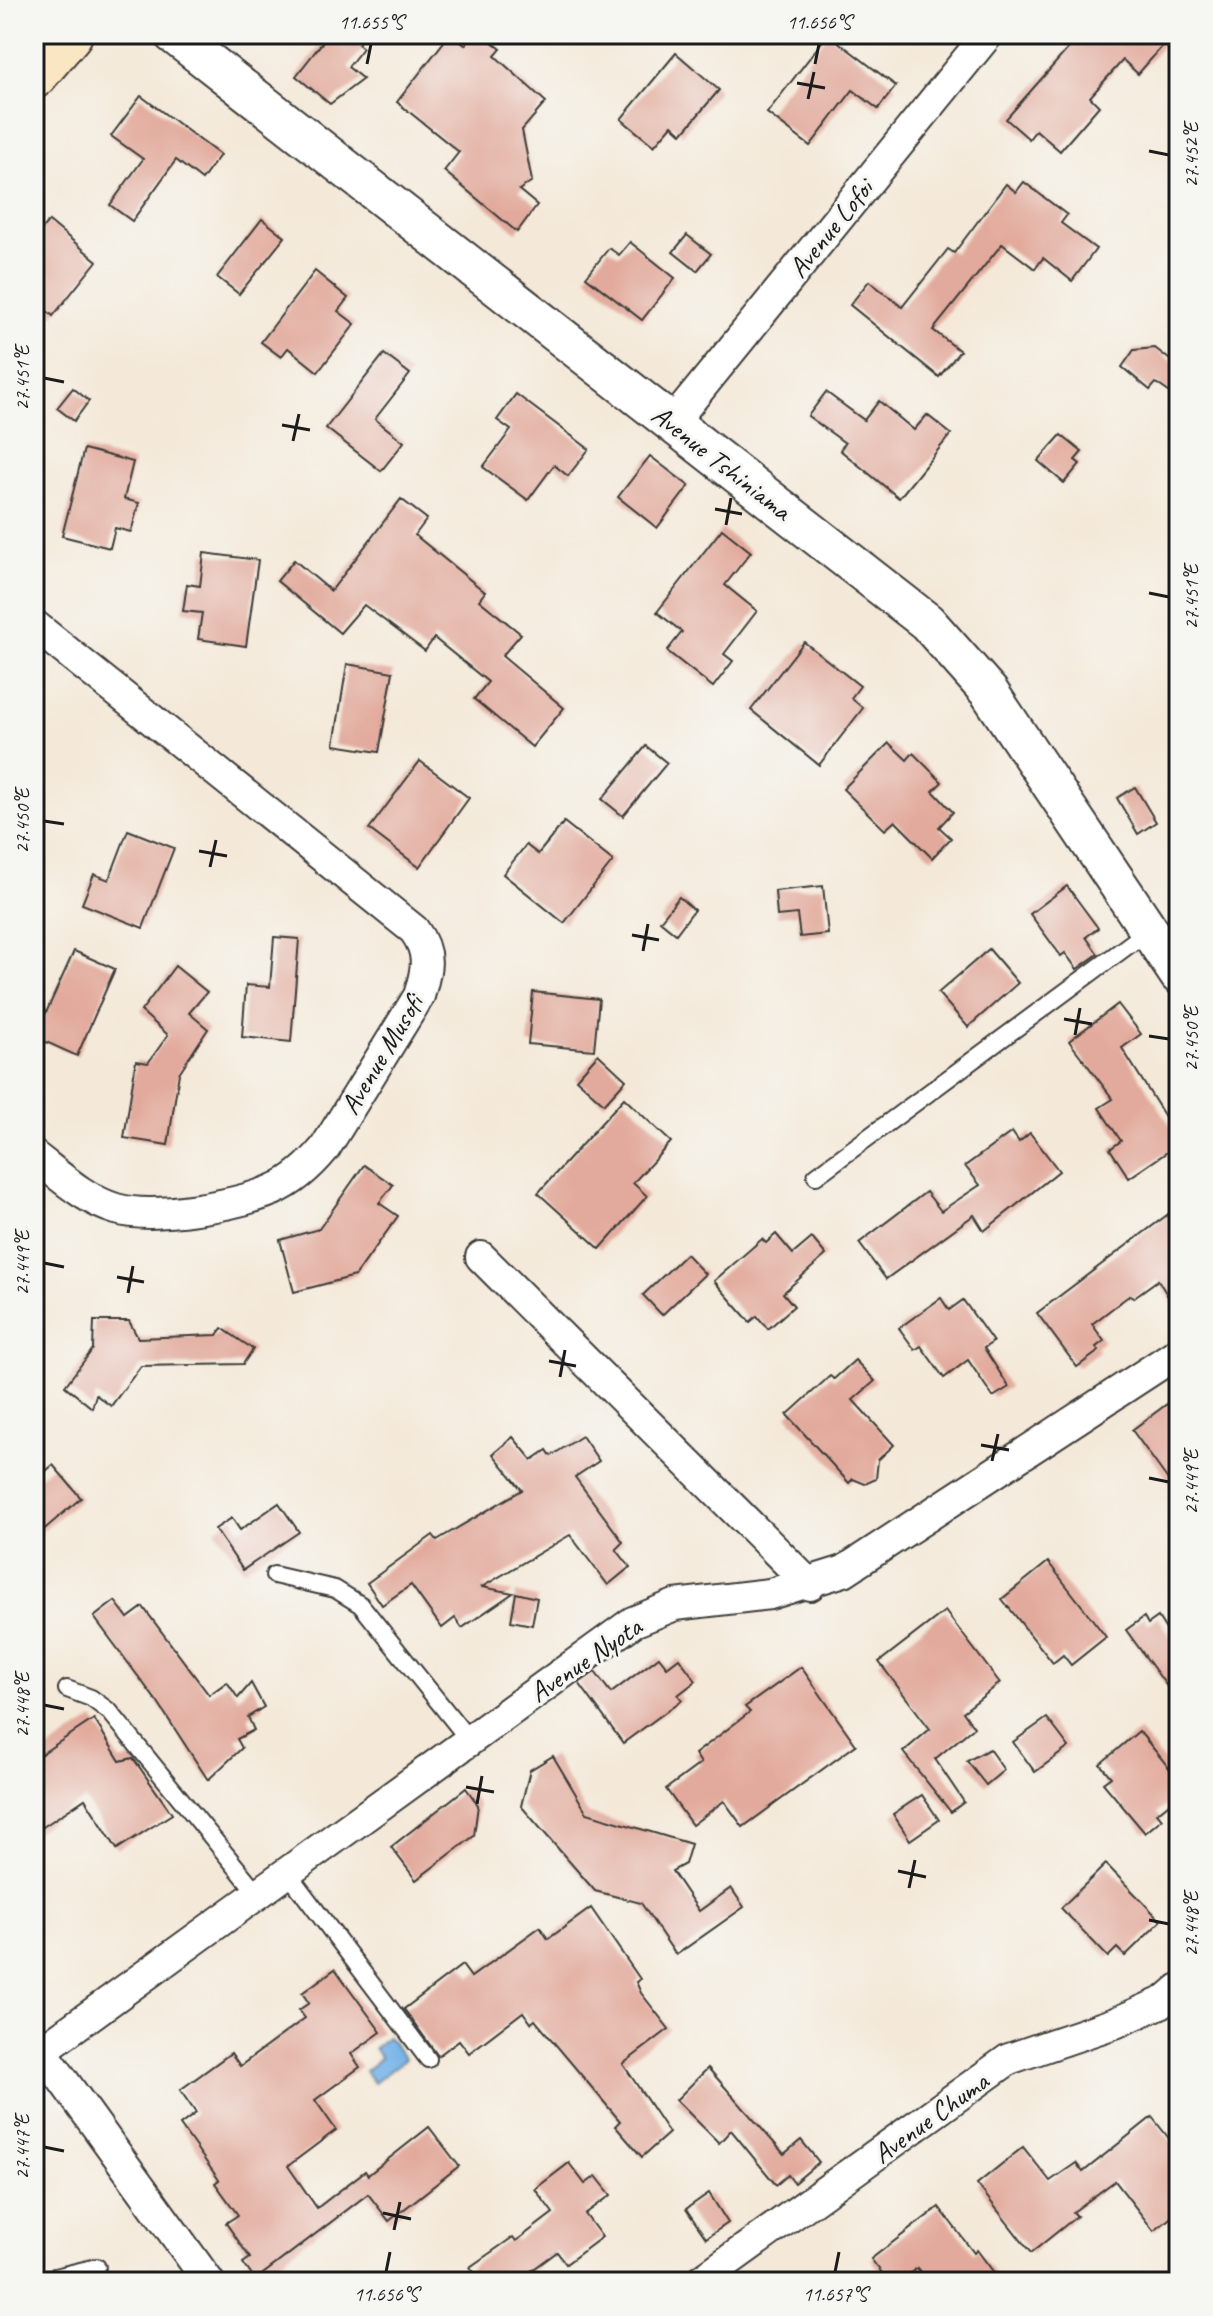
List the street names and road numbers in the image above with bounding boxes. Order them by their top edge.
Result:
street label: Avenue Lofoi [780,169,883,284]
street label: Avenue Tshiniama [645,397,800,529]
street label: Avenue Musofi [332,985,432,1121]
street label: Avenue Nyota [523,1608,650,1710]
street label: Avenue Chuma [866,2063,996,2171]

